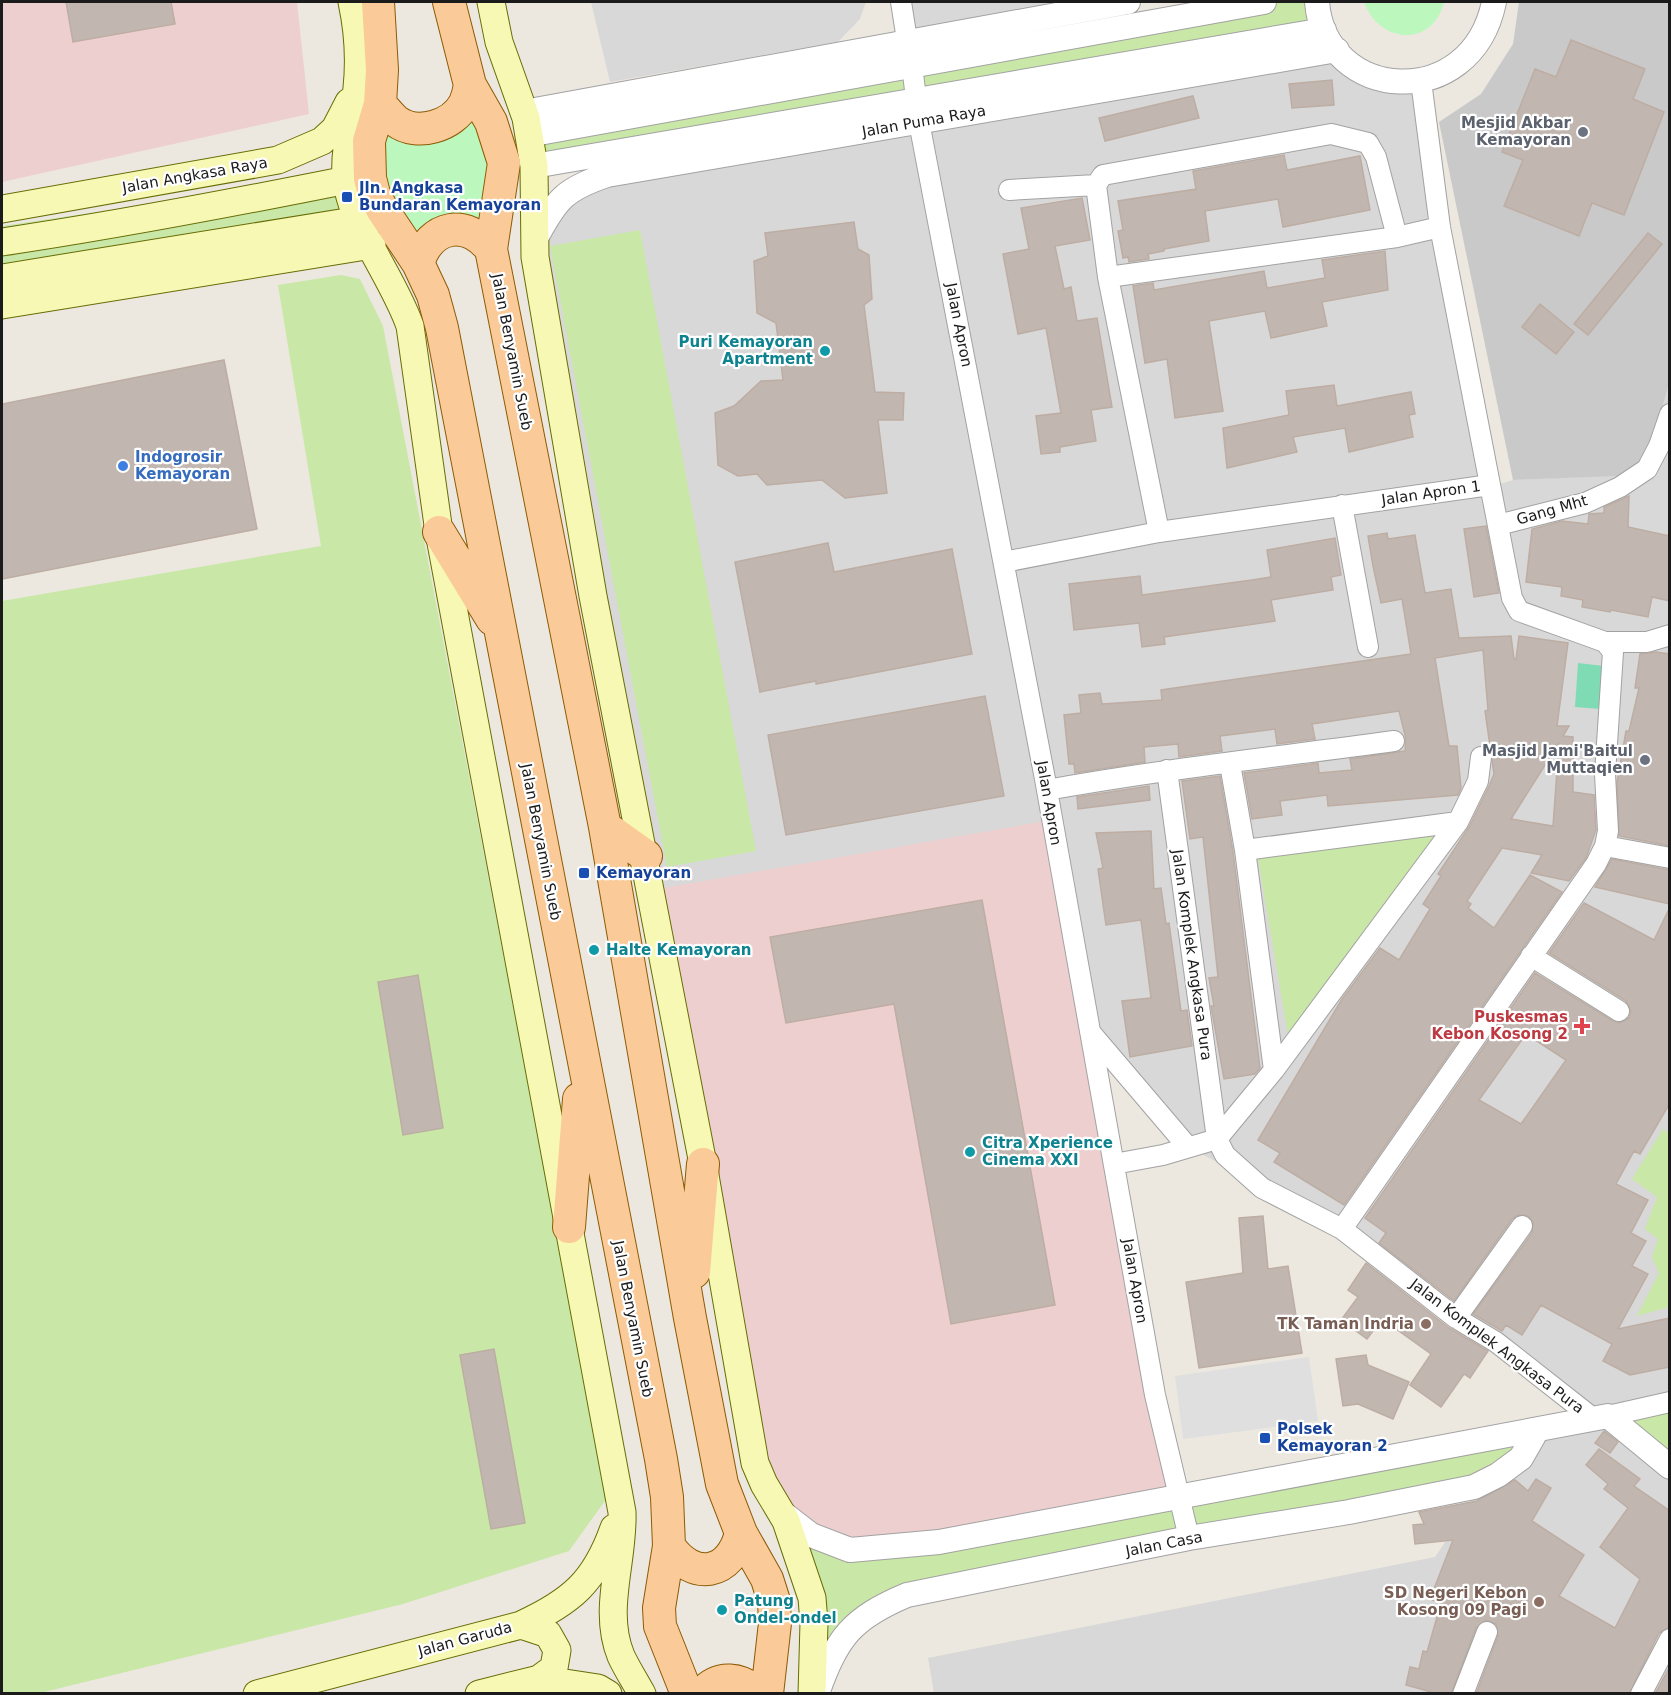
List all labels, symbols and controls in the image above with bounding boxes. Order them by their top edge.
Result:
street label: Jalan Puma Raya [860,101,987,141]
place label: Mesjid Akbar Kemayoran [1461,114,1572,149]
marker: Mesjid Akbar Kemayoran [1576,125,1590,139]
street label: Jalan Angkasa Raya [120,153,269,197]
place label: Jln. Angkasa Bundaran Kemayoran [358,179,541,214]
marker: Jln. Angkasa Bundaran Kemayoran [340,190,354,204]
street label: Jalan Benyamin Sueb [488,271,536,432]
street label: Jalan Apron [942,280,976,369]
place label: Puri Kemayoran Apartment [678,333,813,368]
marker: Puri Kemayoran Apartment [818,344,832,358]
place label: Indogrosir Kemayoran [135,448,230,483]
marker: Indogrosir Kemayoran [116,459,130,473]
street label: Jalan Apron 1 [1379,477,1482,509]
street label: Gang Mht [1514,491,1590,529]
place label: Masjid Jami'Baitul Muttaqien [1482,742,1633,777]
marker: Masjid Jami'Baitul Muttaqien [1638,753,1652,767]
street label: Jalan Apron [1033,758,1065,847]
street label: Jalan Benyamin Sueb [517,761,565,922]
street label: Jalan Komplek Angkasa Pura [1168,847,1216,1062]
place label: Kemayoran [596,864,691,882]
marker: Kemayoran [577,866,591,880]
place label: Halte Kemayoran [606,941,752,959]
marker: Halte Kemayoran [587,943,601,957]
place label: Puskesmas Kebon Kosong 2 [1432,1008,1568,1043]
marker: Puskesmas Kebon Kosong 2 [1573,1017,1591,1035]
place label: Citra Xperience Cinema XXI [982,1134,1113,1169]
marker: Citra Xperience Cinema XXI [963,1145,977,1159]
street label: Jalan Apron [1119,1236,1151,1325]
street label: Jalan Benyamin Sueb [609,1238,657,1399]
street label: Jalan Komplek Angkasa Pura [1406,1274,1587,1417]
place label: TK Taman Indria [1277,1315,1414,1333]
marker: TK Taman Indria [1419,1317,1433,1331]
place label: Polsek Kemayoran 2 [1277,1420,1388,1455]
marker: Polsek Kemayoran 2 [1258,1431,1272,1445]
street label: Jalan Casa [1123,1528,1204,1560]
place label: SD Negeri Kebon Kosong 09 Pagi [1384,1584,1527,1619]
place label: Patung Ondel-ondel [734,1592,837,1627]
marker: SD Negeri Kebon Kosong 09 Pagi [1532,1595,1546,1609]
marker: Patung Ondel-ondel [715,1603,729,1617]
street label: Jalan Garuda [415,1618,514,1660]

